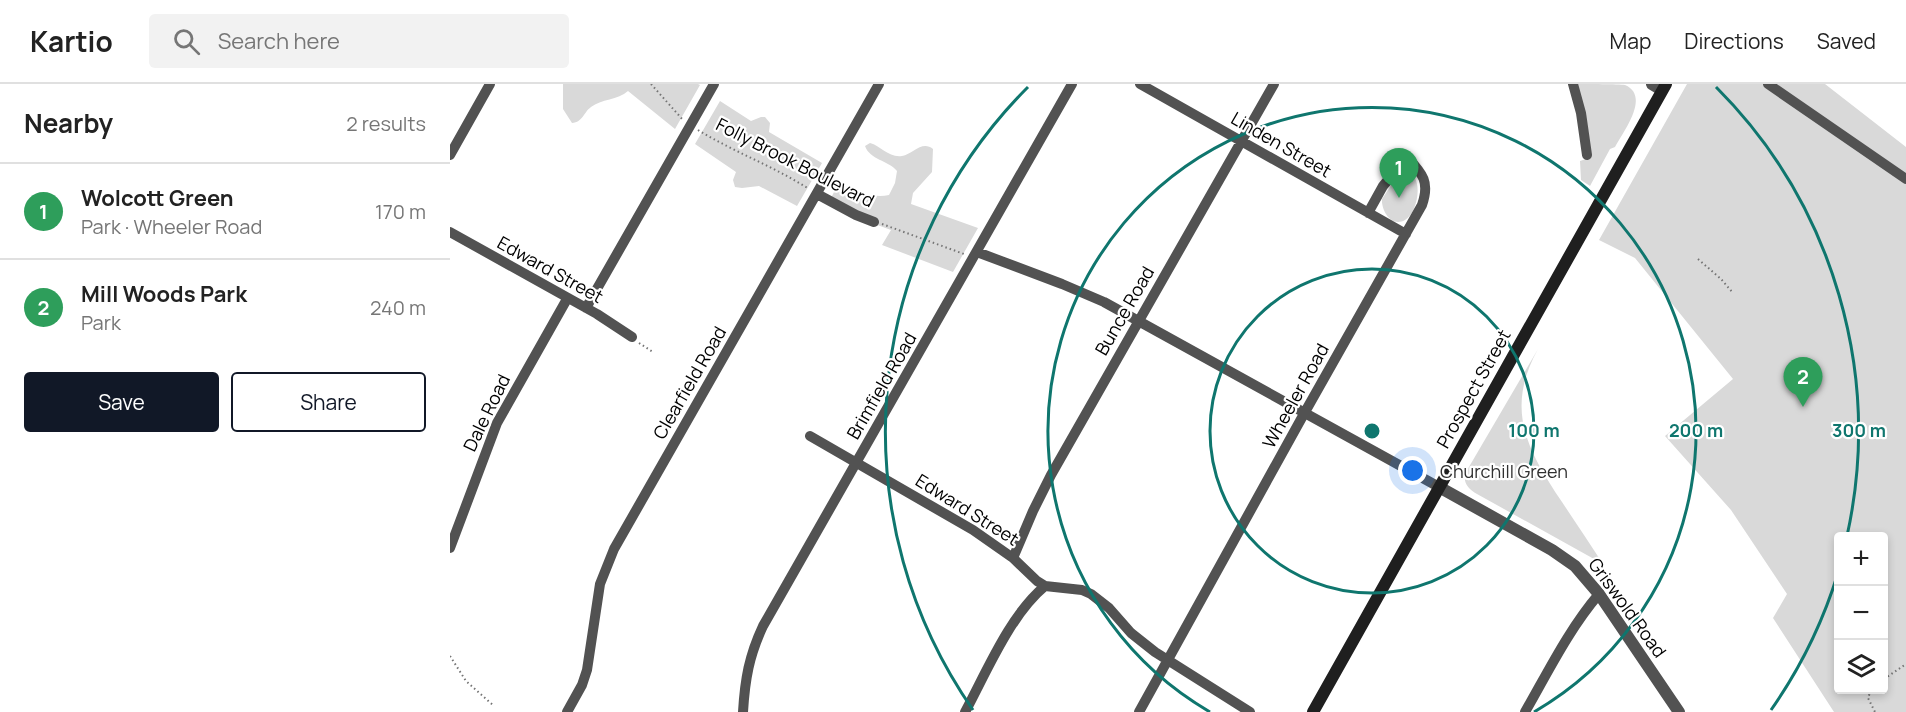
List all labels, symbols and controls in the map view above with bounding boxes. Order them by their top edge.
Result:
search box [149,14,569,68]
text: Kartio [30,22,113,60]
icon: search [170,25,203,58]
text: Search here [218,26,340,56]
text: Map [1610,27,1651,55]
text: Directions [1684,27,1784,55]
text: Saved [1817,27,1876,55]
text: Nearby [24,105,113,141]
street label: Linden Street [1227,106,1336,183]
text: 2 results [346,110,426,137]
street label: Folly Brook Boulevard [712,112,879,212]
pin: 1 [1380,148,1418,198]
text: Wolcott Green [81,183,234,213]
text: 1 [39,198,48,225]
text: 170 m [375,198,426,225]
text: Park · Wheeler Road [81,213,262,240]
street label: Edward Street [493,230,608,308]
street label: Bunce Road [1089,262,1159,359]
text: Mill Woods Park [81,279,247,309]
text: 2 [38,294,49,321]
text: 240 m [370,294,426,321]
text: Park [81,309,121,336]
street label: Clearfield Road [647,322,731,443]
street label: Prospect Street [1431,325,1516,452]
street label: Brimfield Road [841,328,921,443]
street label: Wheeler Road [1256,339,1334,452]
pin: 2 [1784,358,1822,407]
street label: Dale Road [457,370,515,455]
button: Save [24,372,219,432]
button: Share [231,372,426,432]
text: 100 m [1508,418,1560,442]
text: 200 m [1669,418,1723,442]
text: 300 m [1832,418,1886,442]
centre of rings [1362,421,1382,441]
your location [1398,456,1427,485]
park label: Churchill Green [1440,459,1568,483]
street label: Edward Street [911,468,1024,550]
map controls [1834,532,1888,694]
button: + [1834,532,1888,586]
street label: Griswold Road [1584,553,1672,662]
button: − [1834,586,1888,640]
button: layers [1834,640,1888,694]

